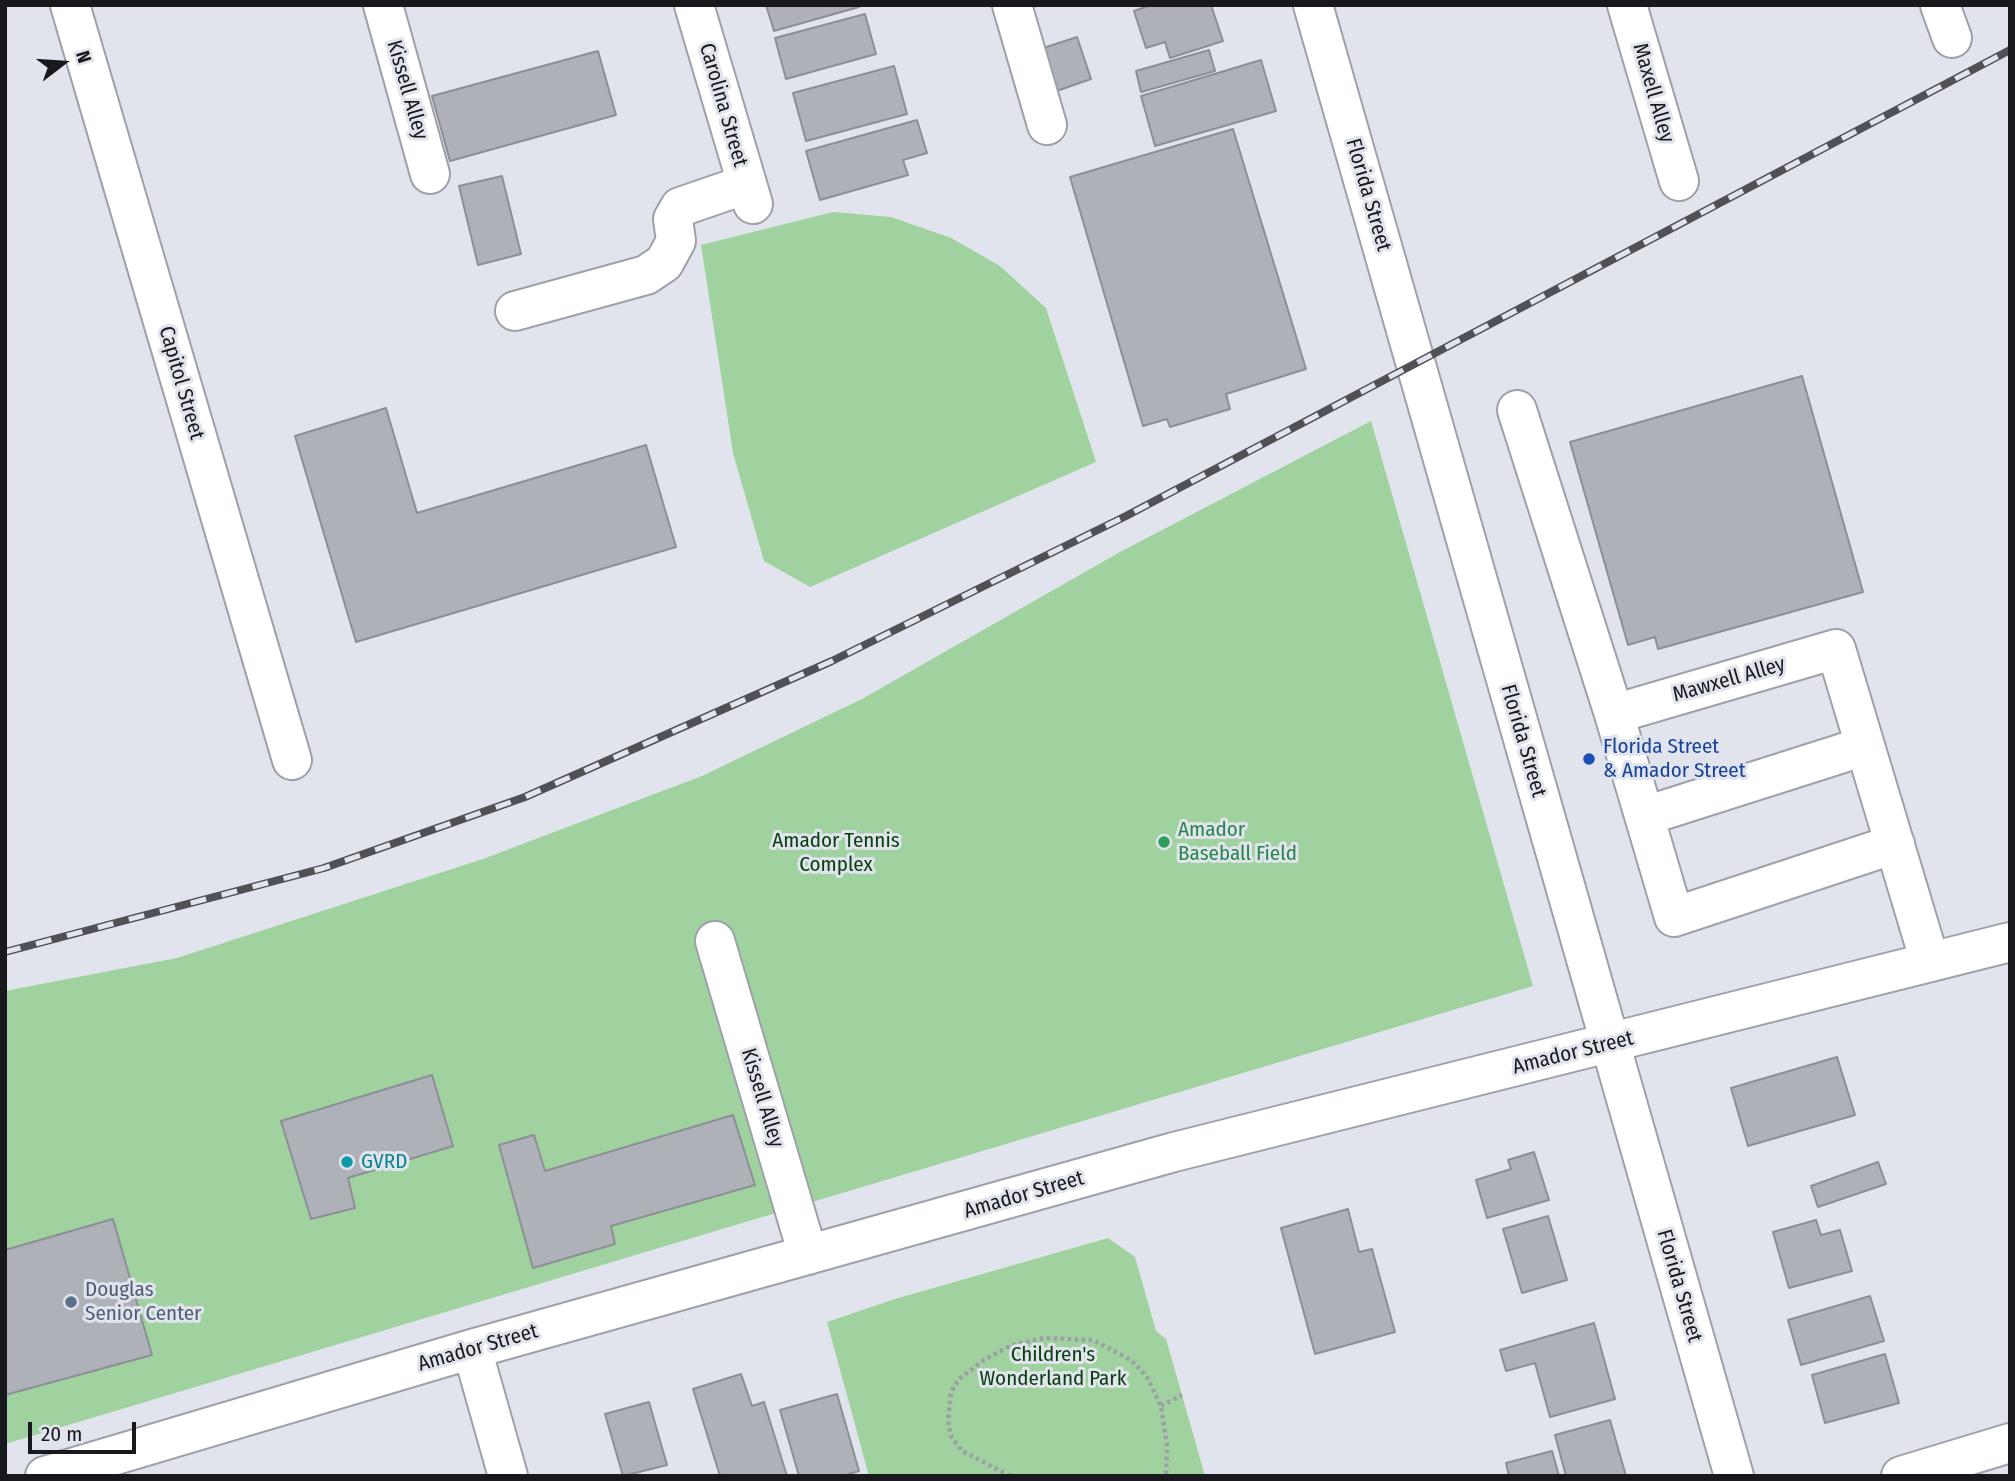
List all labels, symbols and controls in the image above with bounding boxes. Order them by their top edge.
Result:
north arrow [28,28,98,98]
street label: Kissell Alley [381,37,433,143]
street label: Carolina Street [693,40,753,170]
street label: Maxell Alley [1627,40,1679,146]
text: N [71,48,96,66]
street label: Florida Street [1340,136,1396,254]
street label: Capitol Street [153,323,209,443]
street label: Mawxell Alley [1670,652,1788,708]
street label: Florida Street [1495,682,1551,800]
place label: Florida Street & Amador Street [1603,734,1746,784]
marker: Florida Street & Amador Street [1581,751,1597,767]
place label: Amador Baseball Field [1178,817,1297,867]
park label: Amador Tennis Complex [772,828,900,878]
marker: Amador Baseball Field [1156,834,1172,850]
street label: Amador Street [1510,1026,1636,1080]
street label: Kissell Alley [735,1045,789,1151]
place label: GVRD [361,1149,407,1175]
marker: GVRD [339,1154,355,1170]
street label: Amador Street [961,1166,1087,1224]
street label: Florida Street [1651,1227,1707,1345]
place label: Douglas Senior Center [85,1277,201,1327]
marker: Douglas Senior Center [63,1294,79,1310]
street label: Amador Street [415,1319,541,1377]
park label: Children's Wonderland Park [980,1342,1126,1392]
scale bar [32,1408,140,1452]
text: 20 m [41,1421,82,1447]

